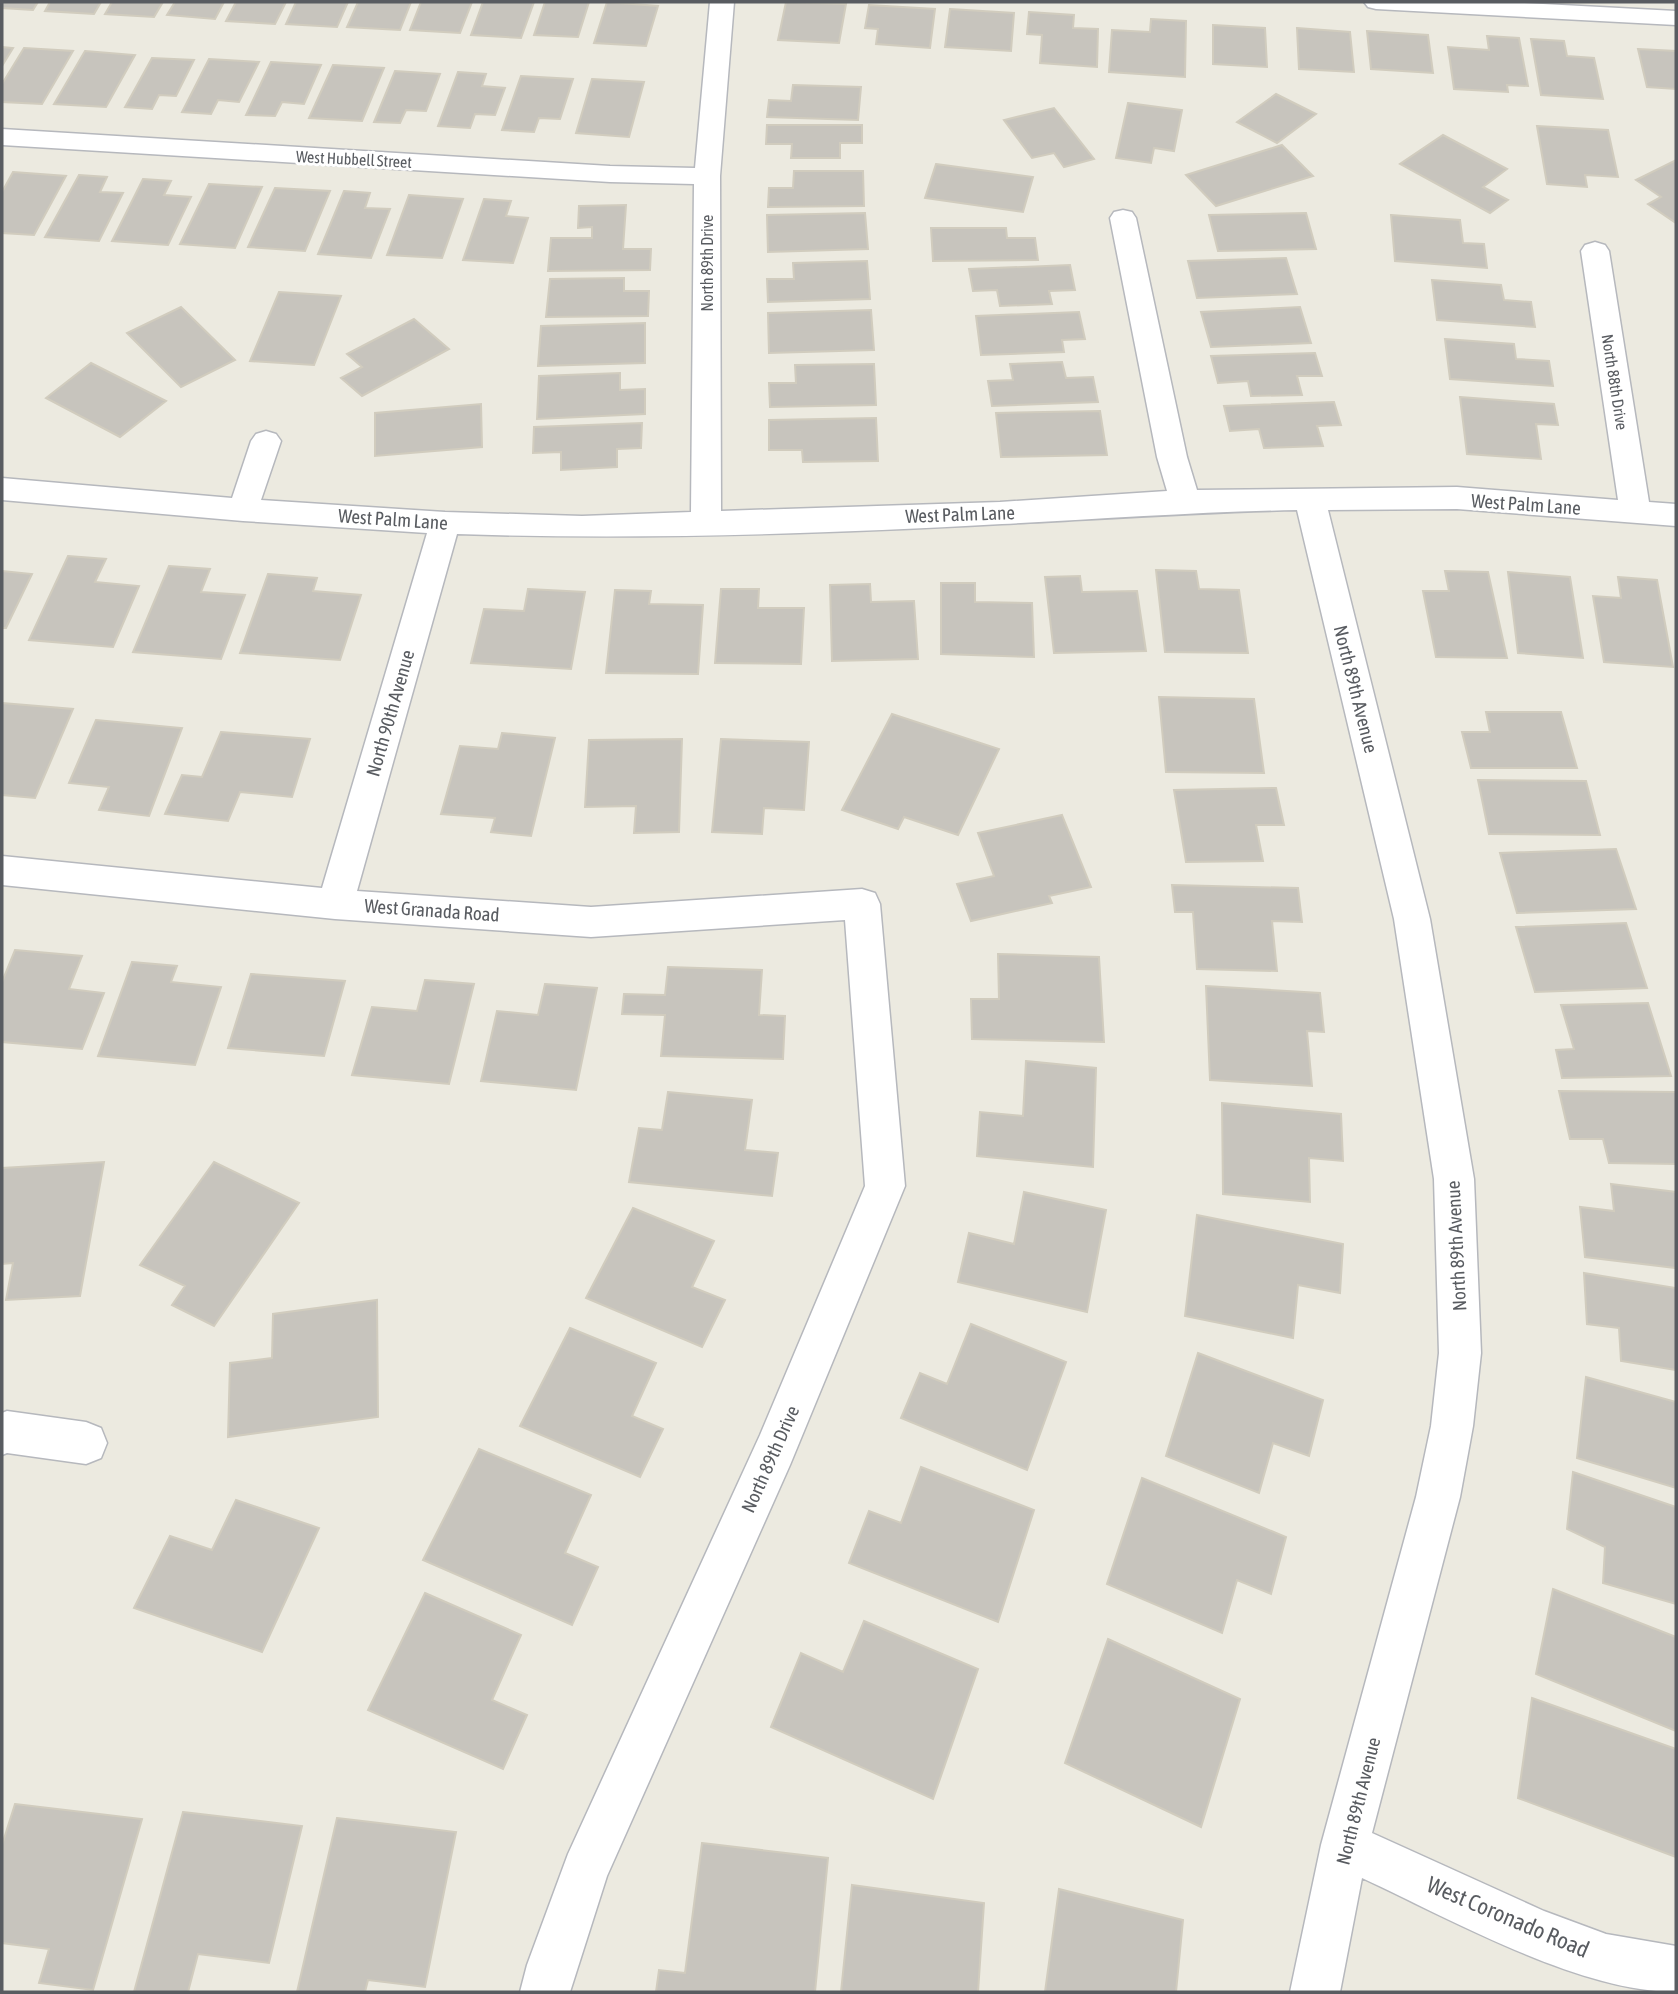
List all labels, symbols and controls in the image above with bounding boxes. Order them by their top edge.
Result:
street label: West Hubbell Street [296,147,413,171]
street label: North 89th Drive [698,215,716,311]
street label: North 88th Drive [1599,333,1631,431]
street label: West Palm Lane [1470,489,1582,519]
street label: West Palm Lane [905,501,1015,527]
street label: West Palm Lane [337,504,449,534]
street label: North 89th Avenue [1330,623,1382,755]
street label: North 90th Avenue [361,647,419,779]
street label: West Granada Road [364,894,500,926]
street label: North 89th Avenue [1442,1180,1470,1312]
street label: North 89th Drive [737,1402,803,1516]
street label: North 89th Avenue [1332,1735,1384,1867]
street label: West Coronado Road [1423,1871,1593,1963]

